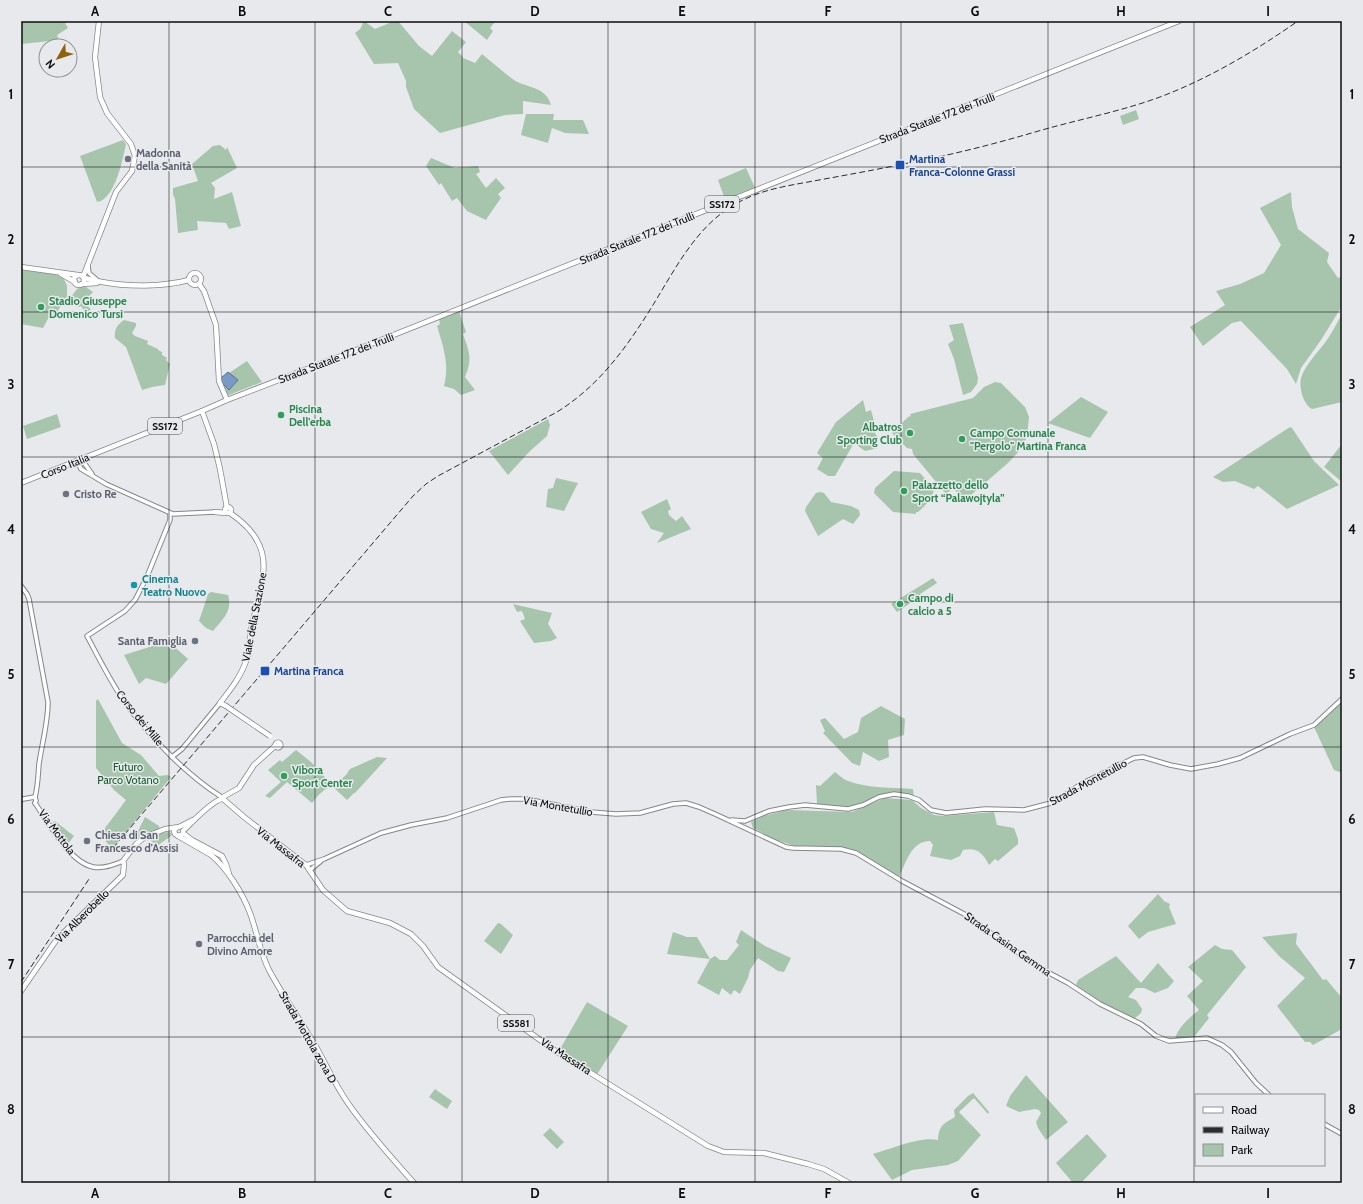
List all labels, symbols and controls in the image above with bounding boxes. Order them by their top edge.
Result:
text: A [91,3,100,19]
text: B [238,3,246,19]
text: C [384,3,392,19]
text: D [530,3,540,19]
text: E [678,3,686,19]
text: F [825,3,832,19]
text: G [971,3,980,19]
text: H [1116,3,1126,19]
text: I [1266,3,1270,19]
north arrow [38,38,78,78]
text: N [42,57,58,72]
text: 1 [9,86,13,102]
text: 1 [1350,86,1354,102]
street label: Strada Statale 172 dei Trulli [877,89,997,147]
place label: Madonna della Sanità [136,146,192,173]
place label: Martina Franca-Colonne Grassi [909,152,1015,179]
marker: Madonna della Sanità [123,154,133,164]
marker: Martina Franca-Colonne Grassi [894,159,906,171]
road number: SS172 [705,196,739,212]
street label: Strada Statale 172 dei Trulli [577,209,697,267]
text: 2 [8,231,15,247]
text: 2 [1349,231,1356,247]
place label: Stadio Giuseppe Domenico Tursi [49,294,127,321]
marker: Stadio Giuseppe Domenico Tursi [36,302,46,312]
street label: Strada Statale 172 dei Trulli [276,329,396,387]
text: 3 [7,376,15,392]
text: 3 [1348,376,1356,392]
place label: Piscina Dell'erba [289,402,332,429]
marker: Piscina Dell'erba [276,410,286,420]
road number: SS172 [148,418,182,434]
place label: Albatros Sporting Club [837,420,902,447]
place label: Campo Comunale "Pergolo" Martina Franca [970,426,1087,453]
marker: Albatros Sporting Club [905,428,915,438]
marker: Campo Comunale "Pergolo" Martina Franca [957,434,967,444]
street label: Corso Italia [39,450,92,482]
place label: Palazzetto dello Sport “Palawojtyla” [912,478,1005,505]
marker: Palazzetto dello Sport “Palawojtyla” [899,486,909,496]
place label: Cristo Re [74,487,117,501]
marker: Cristo Re [61,489,71,499]
text: 4 [7,521,15,537]
text: 4 [1348,521,1356,537]
street label: Viale della Stazione [238,571,270,663]
place label: Cinema Teatro Nuovo [142,572,206,599]
marker: Cinema Teatro Nuovo [129,580,139,590]
place label: Campo di calcio a 5 [908,591,954,618]
marker: Campo di calcio a 5 [895,599,905,609]
place label: Santa Famiglia [118,634,188,648]
marker: Santa Famiglia [190,636,200,646]
place label: Martina Franca [274,664,344,678]
marker: Martina Franca [259,665,271,677]
text: 5 [8,666,15,682]
text: 5 [1349,666,1356,682]
street label: Corso dei Mille [113,687,167,749]
street label: Strada Montetullio [1047,756,1129,808]
park label: Futuro Parco Votano [97,760,159,787]
place label: Vibora Sport Center [292,763,352,790]
marker: Vibora Sport Center [279,771,289,781]
street label: Via Montetullio [522,793,594,819]
street label: Via Mottola [35,806,79,858]
text: 6 [7,811,15,827]
text: 6 [1348,811,1356,827]
street label: Via Massafra [254,824,309,871]
place label: Chiesa di San Francesco d'Assisi [95,828,178,855]
marker: Chiesa di San Francesco d'Assisi [82,836,92,846]
street label: Via Alberobello [52,886,112,946]
street label: Strada Casina Gemma [962,909,1055,980]
place label: Parrocchia del Divino Amore [207,931,274,958]
marker: Parrocchia del Divino Amore [194,939,204,949]
text: 7 [8,956,15,972]
text: 7 [1349,956,1356,972]
street label: Strada Mottola zona D [276,988,340,1086]
road number: SS581 [498,1015,534,1031]
street label: Via Massafra [538,1034,595,1078]
legend [1195,1094,1325,1166]
text: 8 [7,1101,15,1117]
text: 8 [1348,1101,1356,1117]
text: Road [1231,1102,1257,1117]
text: Railway [1231,1122,1269,1137]
text: Park [1231,1142,1253,1157]
text: A [91,1185,100,1201]
text: B [238,1185,246,1201]
text: C [384,1185,392,1201]
text: D [530,1185,540,1201]
text: E [678,1185,686,1201]
text: F [825,1185,832,1201]
text: G [971,1185,980,1201]
text: H [1116,1185,1126,1201]
text: I [1266,1185,1270,1201]

